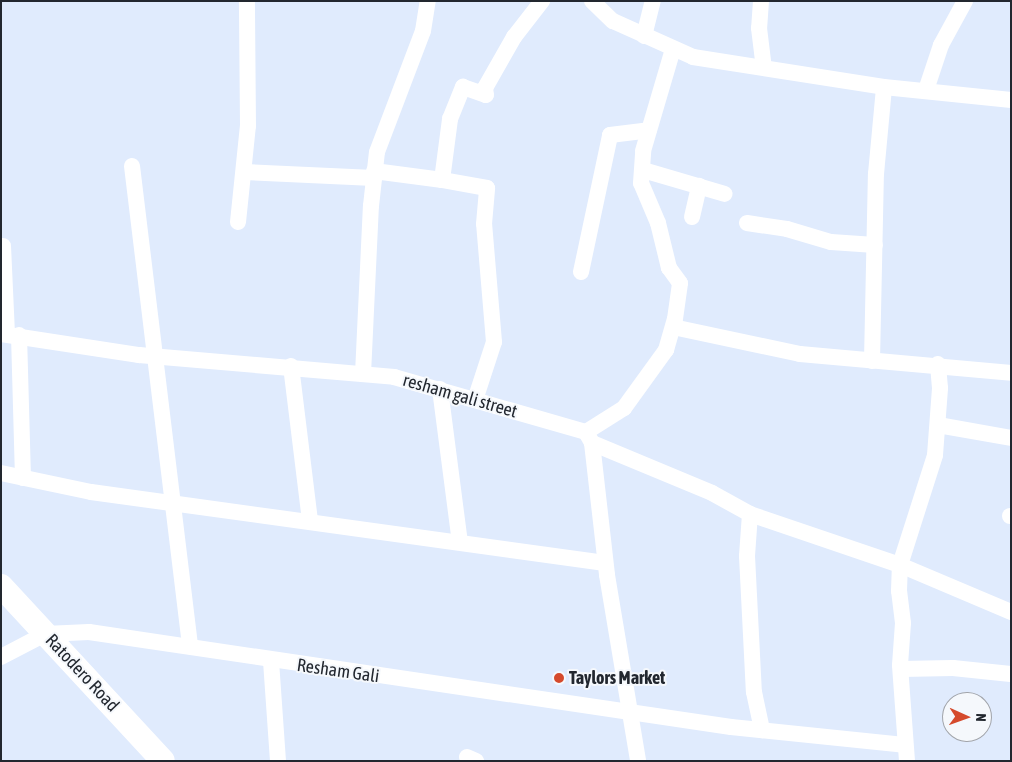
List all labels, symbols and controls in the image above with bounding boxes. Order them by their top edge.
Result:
street label: resham gali street [400,369,520,423]
street label: Ratodero Road [41,630,123,716]
street label: Resham Gali [295,655,381,687]
place label: Taylors Market [569,667,665,689]
marker: Taylors Market [553,672,565,684]
north arrow [942,692,992,742]
text: N [973,713,989,722]

